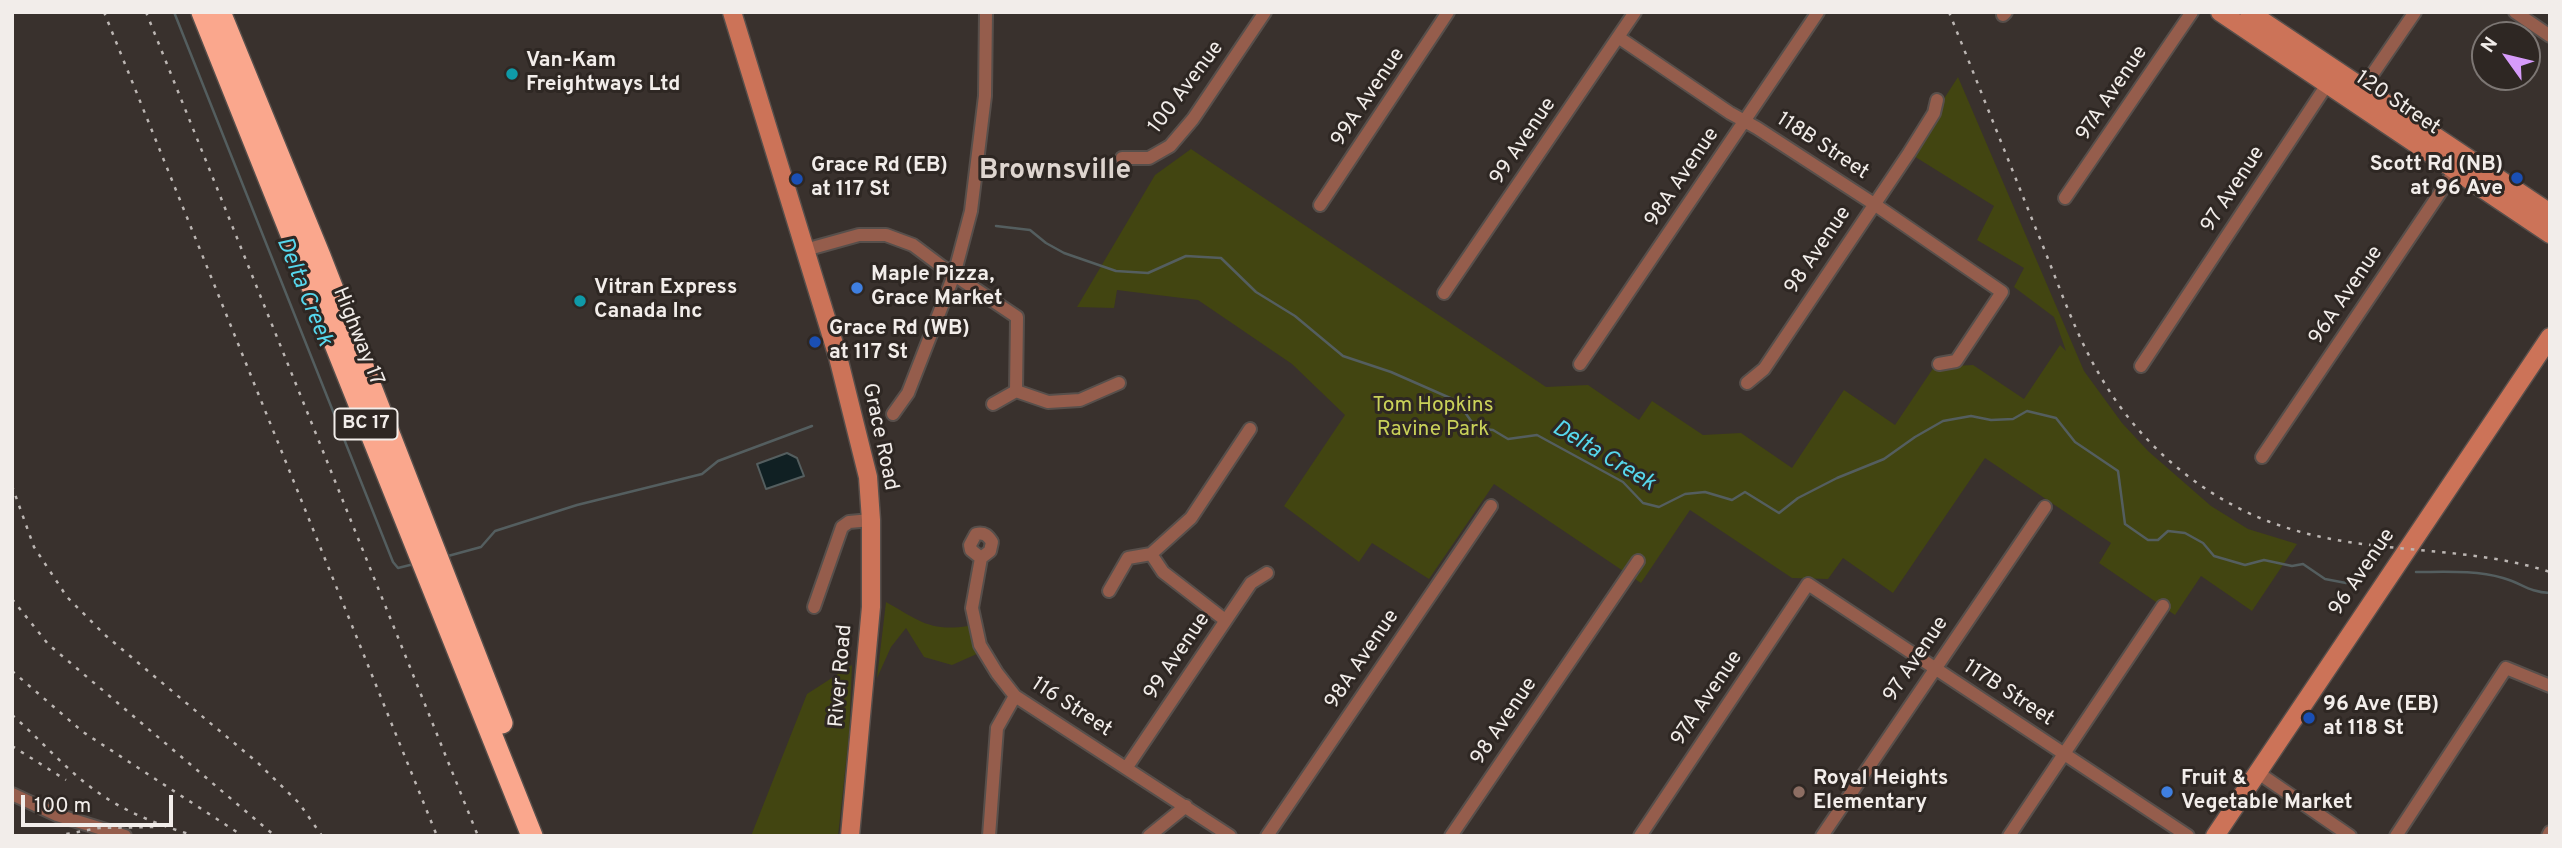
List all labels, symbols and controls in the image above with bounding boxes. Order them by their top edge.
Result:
north arrow [2471,21,2541,91]
text: N [2476,33,2504,58]
street label: 100 Avenue [1144,37,1230,139]
street label: 97A Avenue [2072,41,2154,147]
street label: 99A Avenue [1327,44,1411,152]
place label: Van-Kam Freightways Ltd [526,49,680,99]
marker: Van-Kam Freightways Ltd [504,66,520,82]
street label: 120 Street [2350,66,2444,142]
street label: 99 Avenue [1486,93,1562,191]
street label: 118B Street [1771,108,1873,186]
street label: 98A Avenue [1641,123,1725,233]
street label: 97 Avenue [2197,142,2271,238]
place label: Scott Rd (NB) at 96 Ave [2370,153,2503,203]
place label: Grace Rd (EB) at 117 St [811,154,948,204]
district label: Brownsville [979,155,1131,189]
marker: Scott Rd (NB) at 96 Ave [2509,170,2525,186]
marker: Grace Rd (EB) at 117 St [789,171,805,187]
street label: 98 Avenue [1780,202,1858,300]
water label: Delta Creek [269,233,337,351]
street label: 96A Avenue [2305,242,2389,350]
place label: Maple Pizza, Grace Market [871,263,1002,313]
place label: Vitran Express Canada Inc [594,276,737,326]
marker: Maple Pizza, Grace Market [849,280,865,296]
street label: Highway 17 [326,284,388,390]
marker: Vitran Express Canada Inc [572,293,588,309]
place label: Grace Rd (WB) at 117 St [829,317,970,367]
marker: Grace Rd (WB) at 117 St [807,334,823,350]
street label: Grace Road [855,381,903,493]
park label: Tom Hopkins Ravine Park [1372,394,1494,444]
road number: BC 17 [334,408,398,440]
water label: Delta Creek [1546,415,1660,499]
street label: 96 Avenue [2325,524,2401,622]
street label: 98A Avenue [1321,605,1405,715]
street label: 99 Avenue [1140,608,1216,706]
street label: 97 Avenue [1879,612,1955,708]
street label: River Road [825,624,859,728]
street label: 97A Avenue [1667,646,1749,752]
street label: 117B Street [1958,655,2058,733]
street label: 116 Street [1026,673,1116,743]
street label: 98 Avenue [1466,673,1544,771]
place label: 96 Ave (EB) at 118 St [2323,693,2439,743]
marker: 96 Ave (EB) at 118 St [2301,710,2317,726]
place label: Royal Heights Elementary [1813,767,1948,817]
place label: Fruit & Vegetable Market [2181,767,2353,817]
scale bar [24,782,177,826]
marker: Royal Heights Elementary [1791,784,1807,800]
marker: Fruit & Vegetable Market [2159,784,2175,800]
text: 100 m [34,793,91,820]

